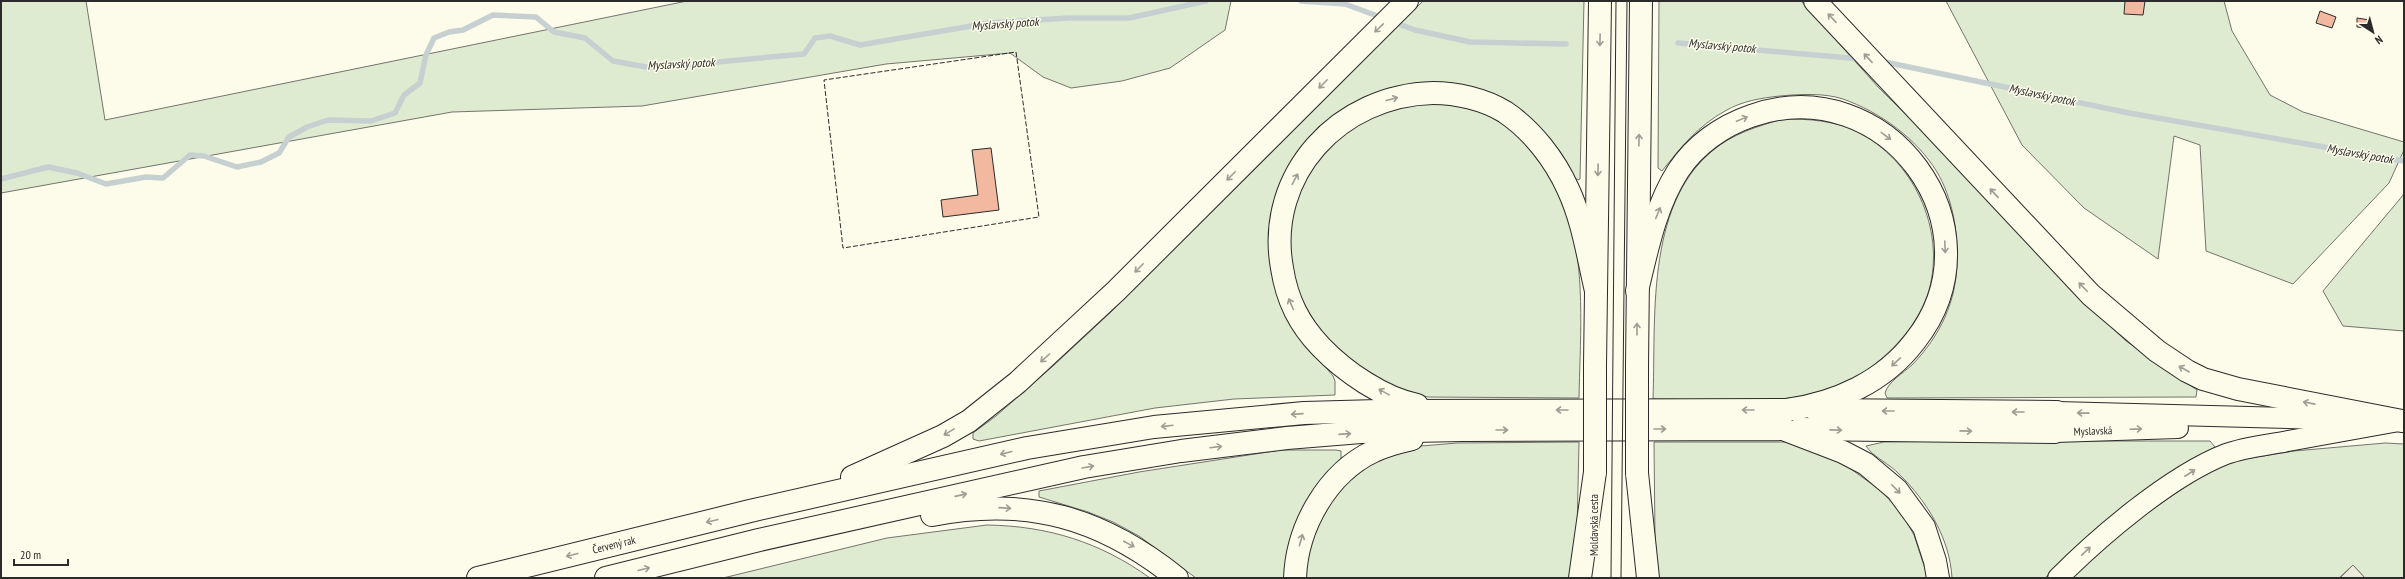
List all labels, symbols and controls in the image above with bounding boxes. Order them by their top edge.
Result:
north arrow [2353,12,2393,52]
water label: Myslavský potok [971,14,1040,33]
one-way arrow [1828,14,1837,24]
one-way arrow [1374,23,1384,33]
one-way arrow [1596,33,1604,46]
text: N [2372,33,2385,48]
water label: Myslavský potok [1688,35,1758,56]
one-way arrow [1864,53,1873,63]
water label: Myslavský potok [647,54,716,73]
one-way arrow [1318,79,1328,89]
water label: Myslavský potok [2008,80,2078,109]
one-way arrow [1385,95,1398,102]
one-way arrow [1736,115,1748,123]
one-way arrow [1881,131,1892,140]
one-way arrow [1635,134,1643,147]
water label: Myslavský potok [2326,140,2396,167]
one-way arrow [1594,163,1602,176]
one-way arrow [1226,171,1236,181]
one-way arrow [1292,173,1300,185]
one-way arrow [1989,188,1998,198]
one-way arrow [1654,207,1662,219]
one-way arrow [1941,240,1949,253]
one-way arrow [1134,263,1144,273]
one-way arrow [2078,282,2088,292]
one-way arrow [1287,299,1295,311]
one-way arrow [1633,323,1641,336]
one-way arrow [1040,354,1050,363]
one-way arrow [1891,357,1901,367]
one-way arrow [2178,364,2190,372]
one-way arrow [1378,388,1390,396]
one-way arrow [2302,398,2315,406]
one-way arrow [1556,406,1569,414]
one-way arrow [1742,406,1755,414]
one-way arrow [1882,407,1895,415]
one-way arrow [2012,408,2025,416]
one-way arrow [2077,409,2090,417]
one-way arrow [1291,410,1304,417]
one-way arrow [1161,422,1174,430]
street label: Myslavská [2073,423,2112,438]
one-way arrow [1653,425,1666,433]
one-way arrow [2129,425,2142,433]
one-way arrow [1495,426,1508,434]
one-way arrow [1829,426,1842,434]
one-way arrow [1959,427,1972,435]
one-way arrow [943,429,955,437]
one-way arrow [1338,430,1351,437]
one-way arrow [1209,443,1222,451]
one-way arrow [1000,450,1013,457]
one-way arrow [1081,463,1094,471]
one-way arrow [2184,469,2195,477]
one-way arrow [1891,484,1901,494]
one-way arrow [954,490,967,498]
street label: Moldavská cesta [1587,494,1601,556]
one-way arrow [998,504,1011,511]
one-way arrow [706,517,719,525]
street label: Červený rak [591,532,638,557]
one-way arrow [1298,533,1305,546]
scale bar [14,541,68,567]
one-way arrow [1123,541,1135,548]
one-way arrow [2081,546,2091,556]
text: 20 m [20,547,41,562]
one-way arrow [566,552,579,559]
one-way arrow [637,564,650,572]

